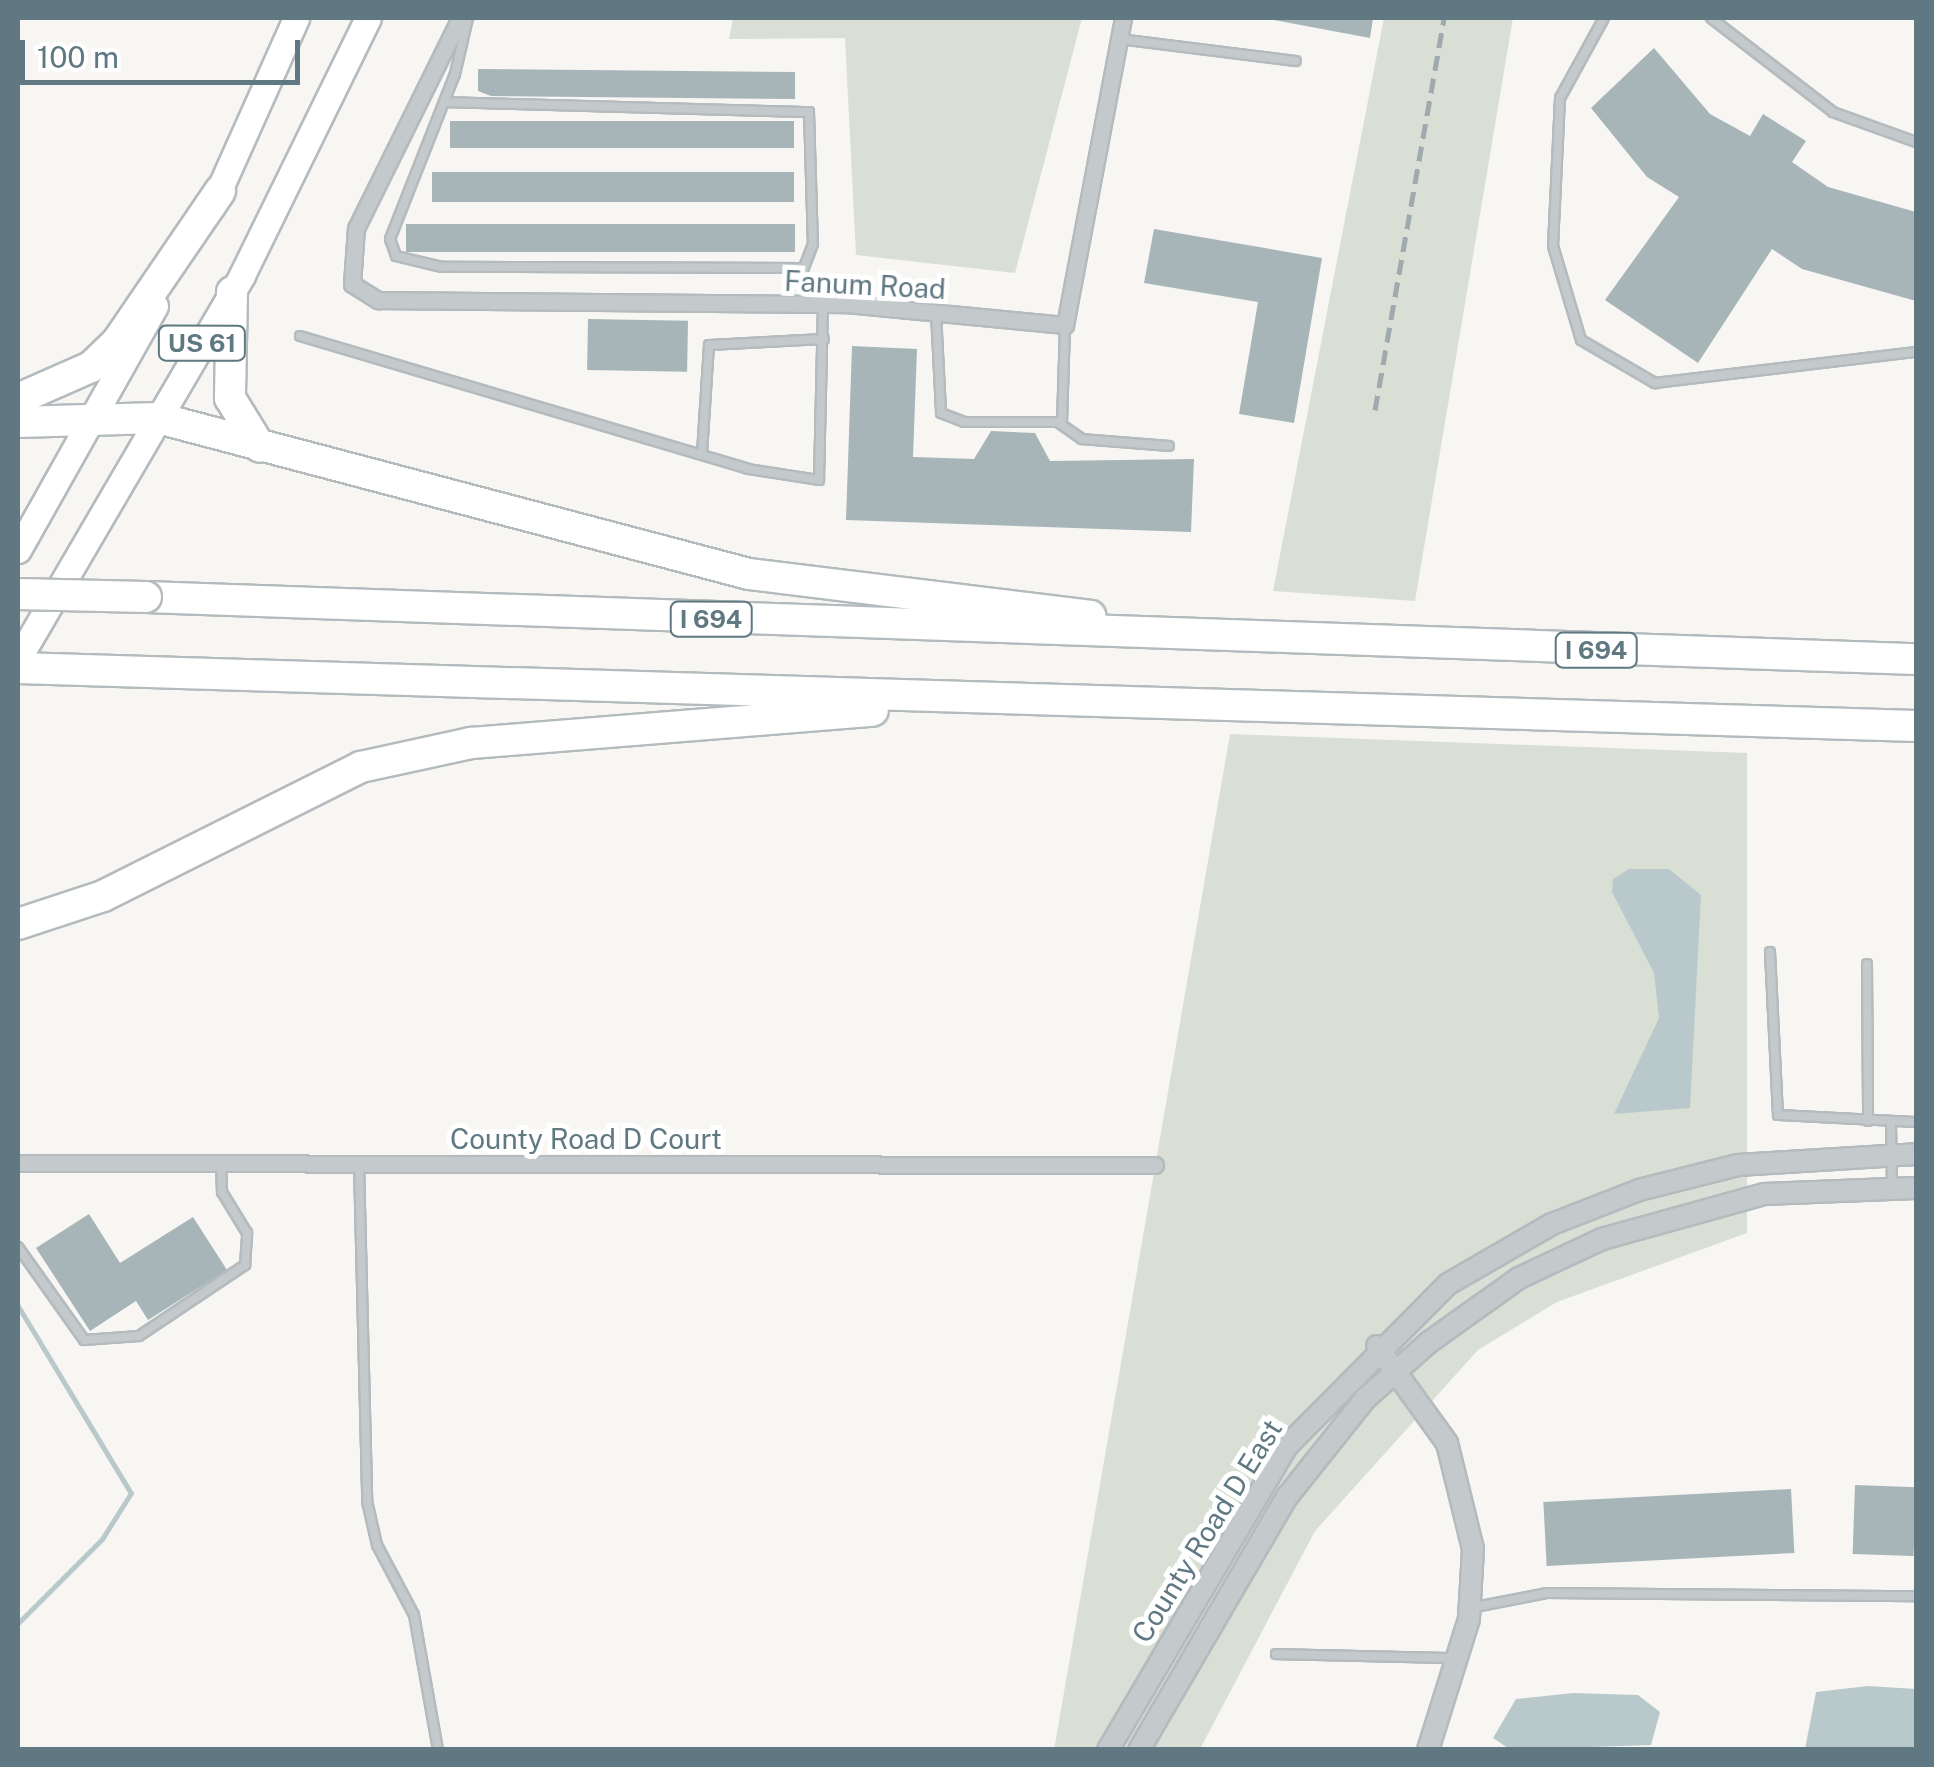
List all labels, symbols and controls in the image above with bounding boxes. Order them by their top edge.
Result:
scale bar [25,20,305,82]
text: 100 m [37,39,119,75]
street label: Fanum Road [783,264,947,306]
road number: US 61 [157,323,247,363]
road number: I 694 [668,599,754,639]
road number: I 694 [1554,630,1638,670]
street label: County Road D Court [450,1122,722,1156]
street label: County Road D East [1125,1413,1289,1649]

